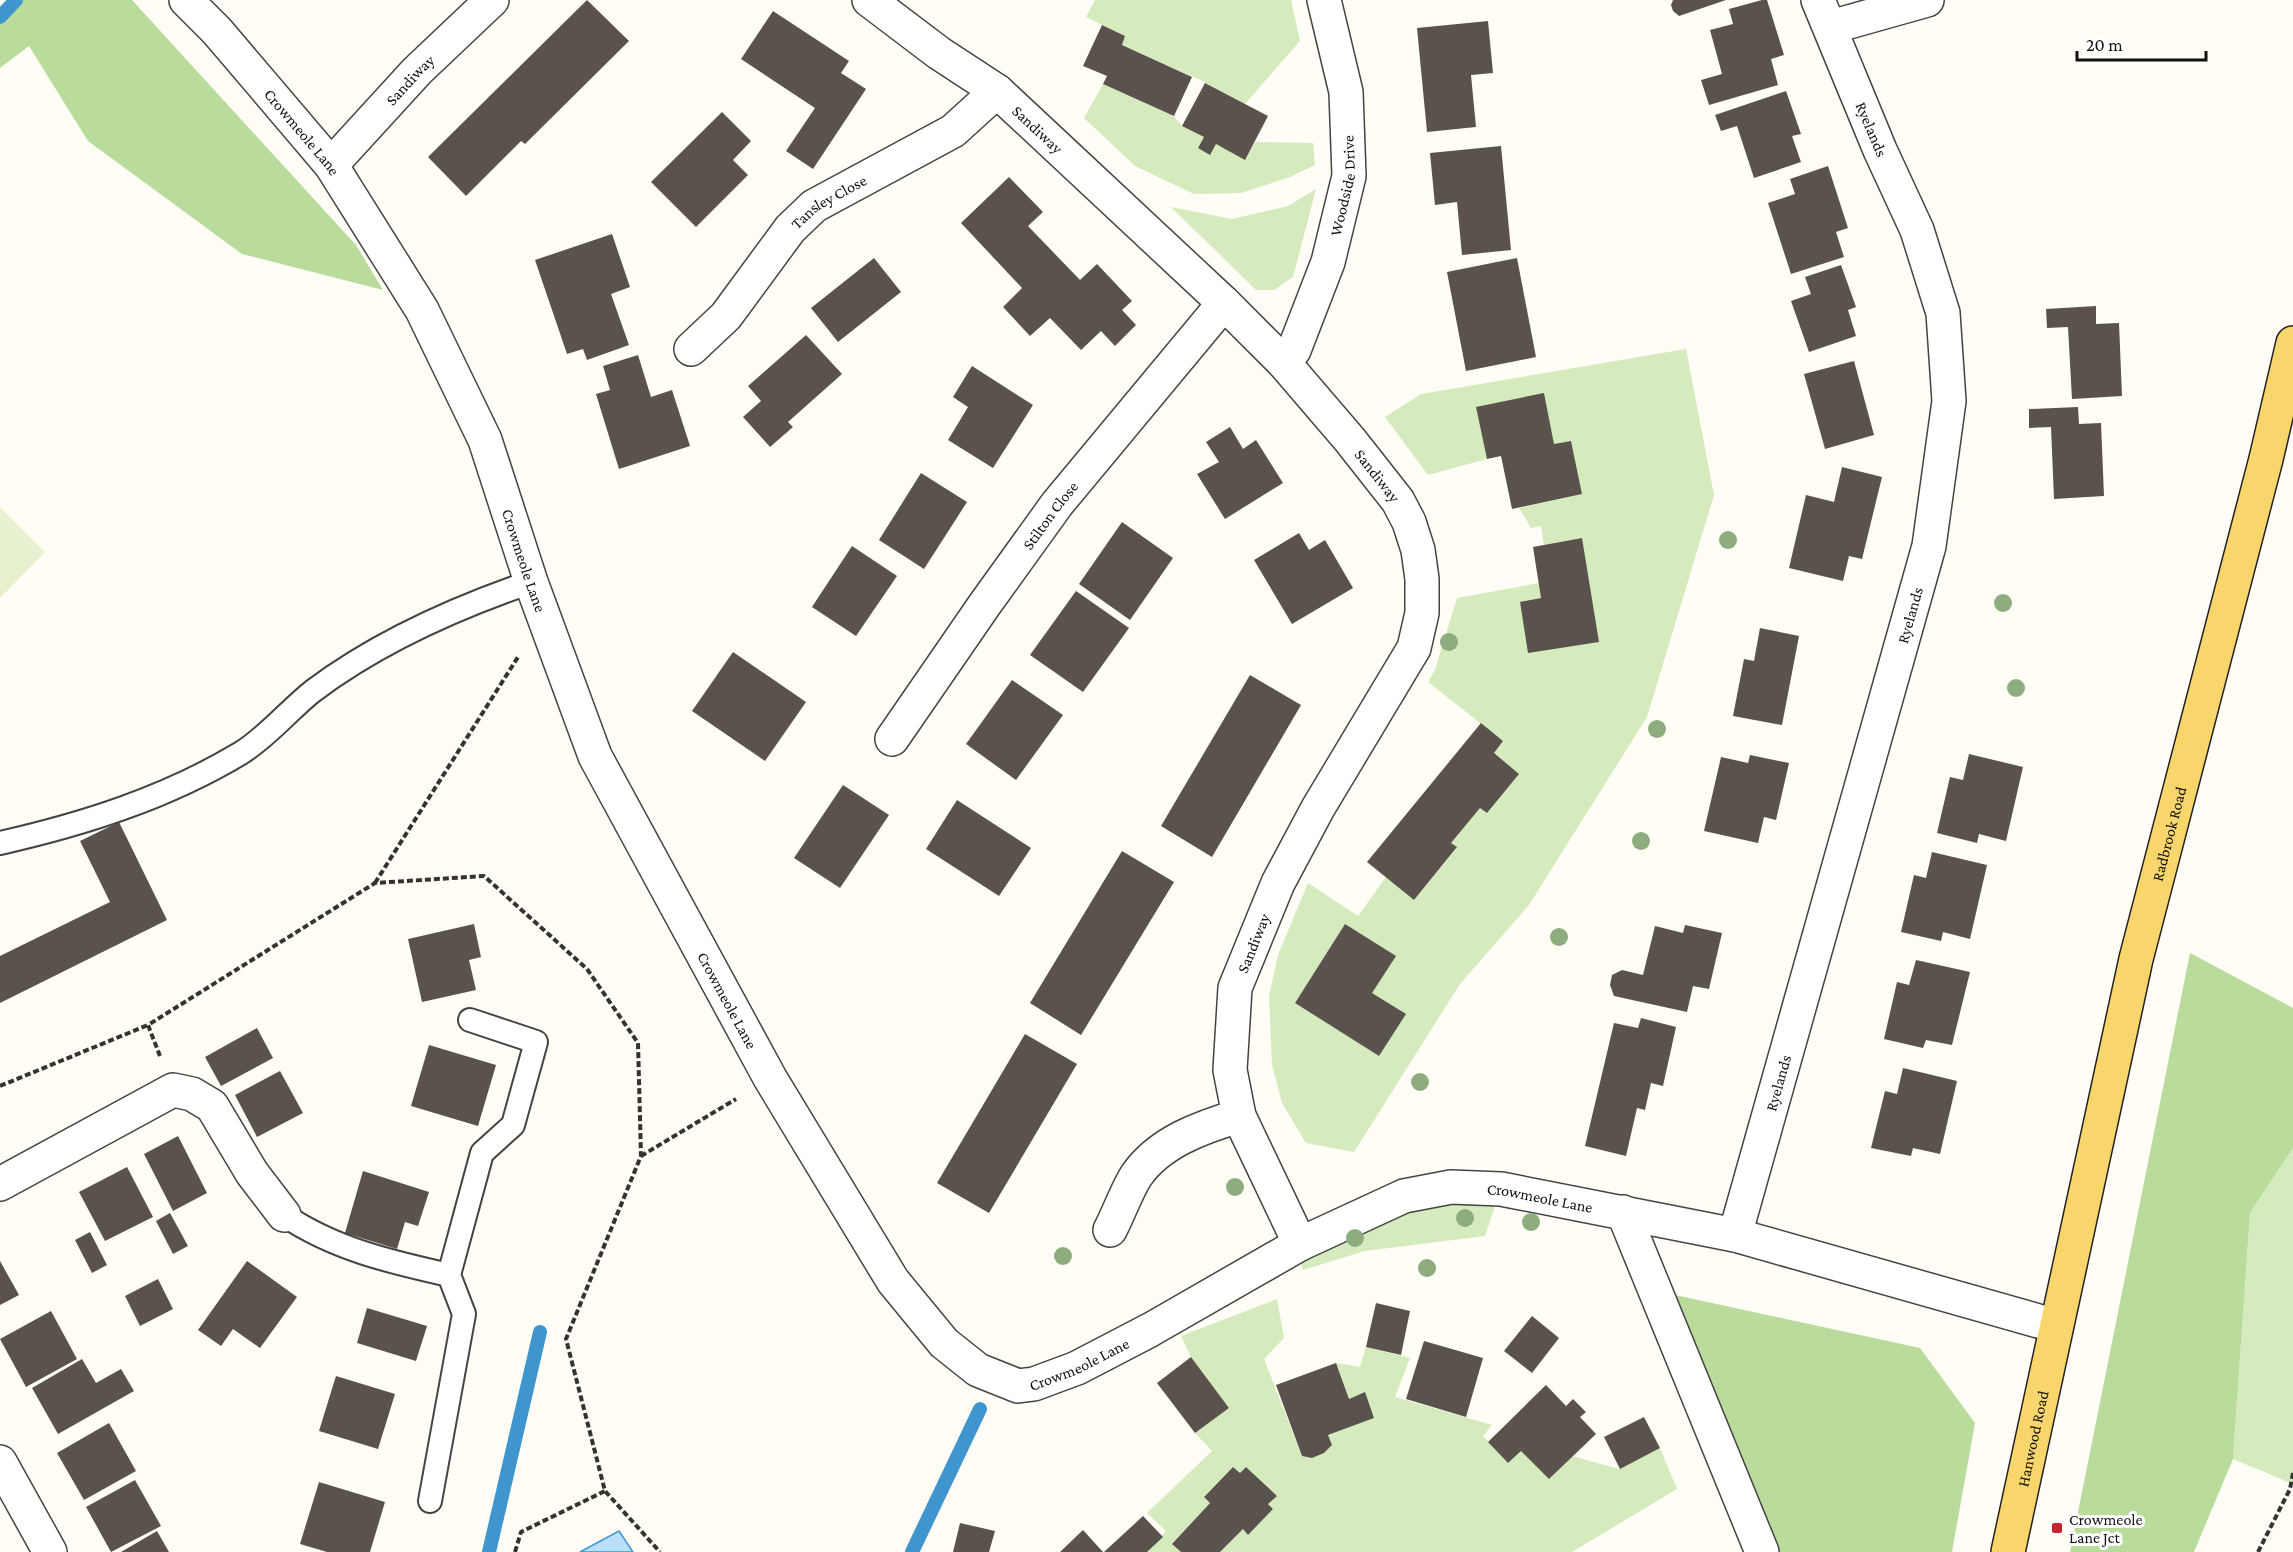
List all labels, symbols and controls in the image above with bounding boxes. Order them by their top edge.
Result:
scale bar [2077,24,2206,62]
text: 20 m [2086,35,2123,55]
street label: Sandiway [382,51,439,109]
street label: Crowmeole Lane [261,86,343,178]
street label: Ryelands [1852,99,1891,159]
street label: Sandiway [1009,102,1067,158]
street label: Woodside Drive [1327,135,1358,238]
street label: Tansley Close [788,171,869,232]
street label: Sandiway [1351,446,1404,507]
street label: Stilton Close [1019,478,1081,553]
street label: Crowmeole Lane [499,507,549,614]
street label: Ryelands [1894,585,1926,645]
street label: Radbrook Road [2149,784,2190,883]
street label: Sandiway [1234,910,1274,976]
street label: Crowmeole Lane [694,949,760,1052]
street label: Ryelands [1762,1053,1794,1113]
street label: Crowmeole Lane [1487,1180,1594,1216]
street label: Crowmeole Lane [1027,1335,1132,1394]
street label: Hanwood Road [2014,1389,2052,1488]
place label: Crowmeole Lane Jct [2069,1511,2143,1547]
marker: Crowmeole Lane Jct [2050,1521,2064,1535]

